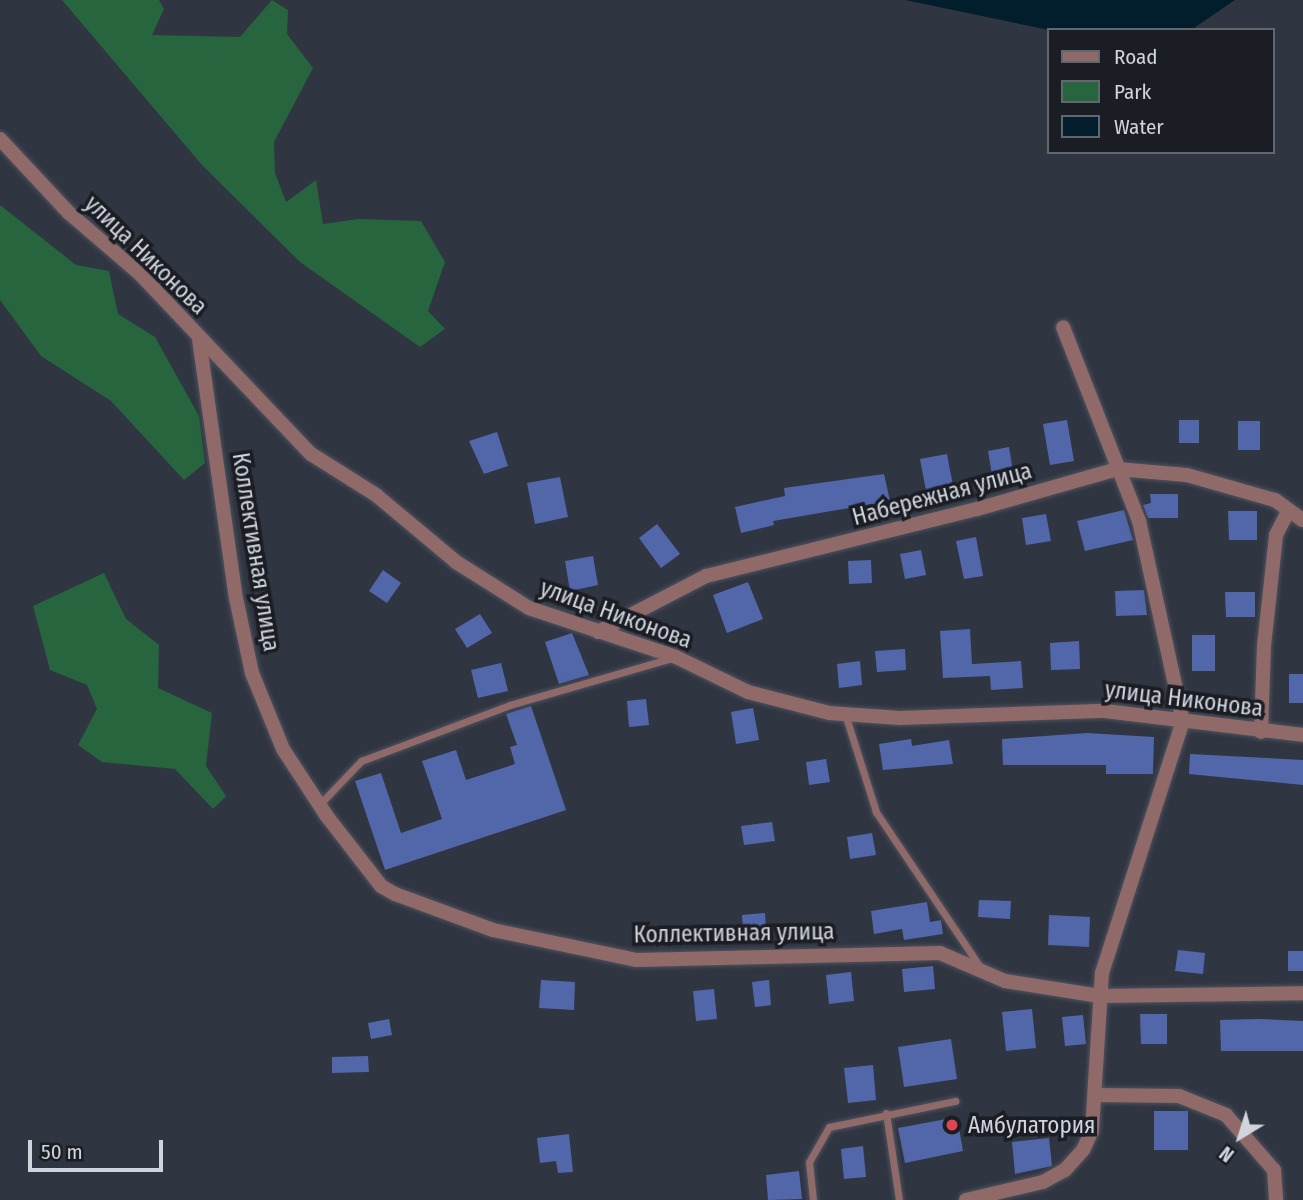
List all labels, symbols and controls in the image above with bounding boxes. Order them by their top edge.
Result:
legend [1048,28,1275,154]
text: Road [1114,44,1158,70]
text: Park [1114,79,1151,105]
text: Water [1114,114,1164,140]
street label: улица Никонова [79,190,213,320]
street label: Коллективная улица [227,451,285,653]
street label: Набережная улица [849,457,1035,531]
street label: улица Никонова [537,574,695,654]
street label: улица Никонова [1103,676,1265,722]
street label: Коллективная улица [633,917,835,949]
north arrow [1205,1102,1275,1172]
place label: Амбулатория [968,1111,1095,1139]
marker: Амбулатория [942,1115,962,1135]
scale bar [32,1126,166,1170]
text: 50 m [41,1139,83,1165]
text: N [1215,1141,1238,1167]

